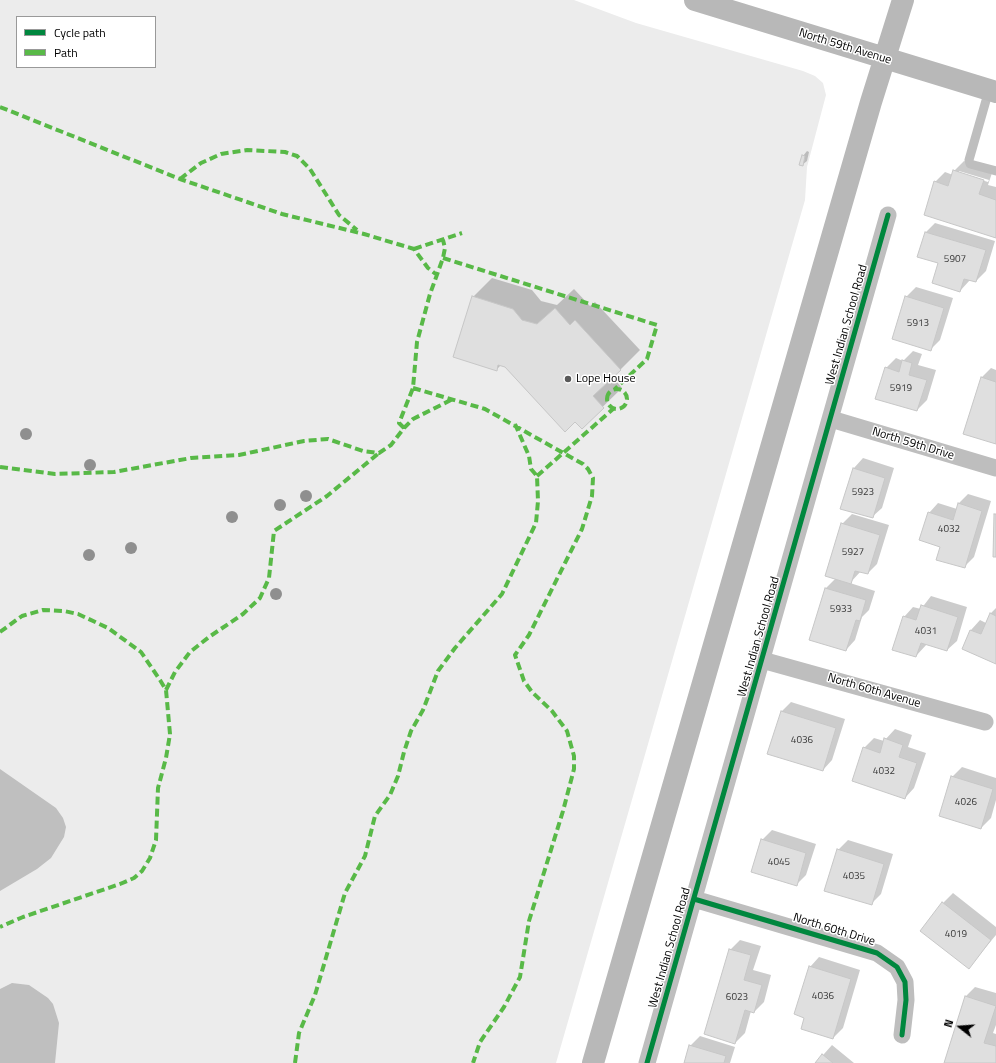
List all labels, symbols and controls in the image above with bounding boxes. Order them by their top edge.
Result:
legend [16,16,156,68]
text: Cycle path [54,23,106,42]
street label: North 59th Avenue [797,26,893,68]
text: Path [54,43,78,62]
house number: 5907 [944,254,966,266]
street label: West Indian School Road [823,263,871,387]
house number: 5913 [907,318,929,330]
place label: Lope House [576,372,635,386]
marker: Lope House [563,374,573,384]
house number: 5919 [890,383,912,395]
street label: North 59th Drive [870,425,956,463]
house number: 5923 [852,487,874,499]
house number: 4032 [938,524,960,536]
house number: 5927 [842,547,864,559]
street label: West Indian School Road [735,575,783,699]
house number: 5933 [830,604,852,616]
house number: 4031 [915,626,937,638]
street label: North 60th Avenue [826,671,922,711]
house number: 4036 [791,735,813,747]
house number: 4032 [873,766,895,778]
house number: 4026 [955,797,977,809]
house number: 4045 [768,857,790,869]
house number: 4035 [843,871,865,883]
street label: West Indian School Road [646,886,694,1010]
street label: North 60th Drive [791,911,877,949]
house number: 4019 [945,929,967,941]
house number: 4036 [812,991,834,1003]
house number: 6023 [726,992,748,1004]
north arrow [940,1007,980,1047]
text: N [940,1018,957,1029]

